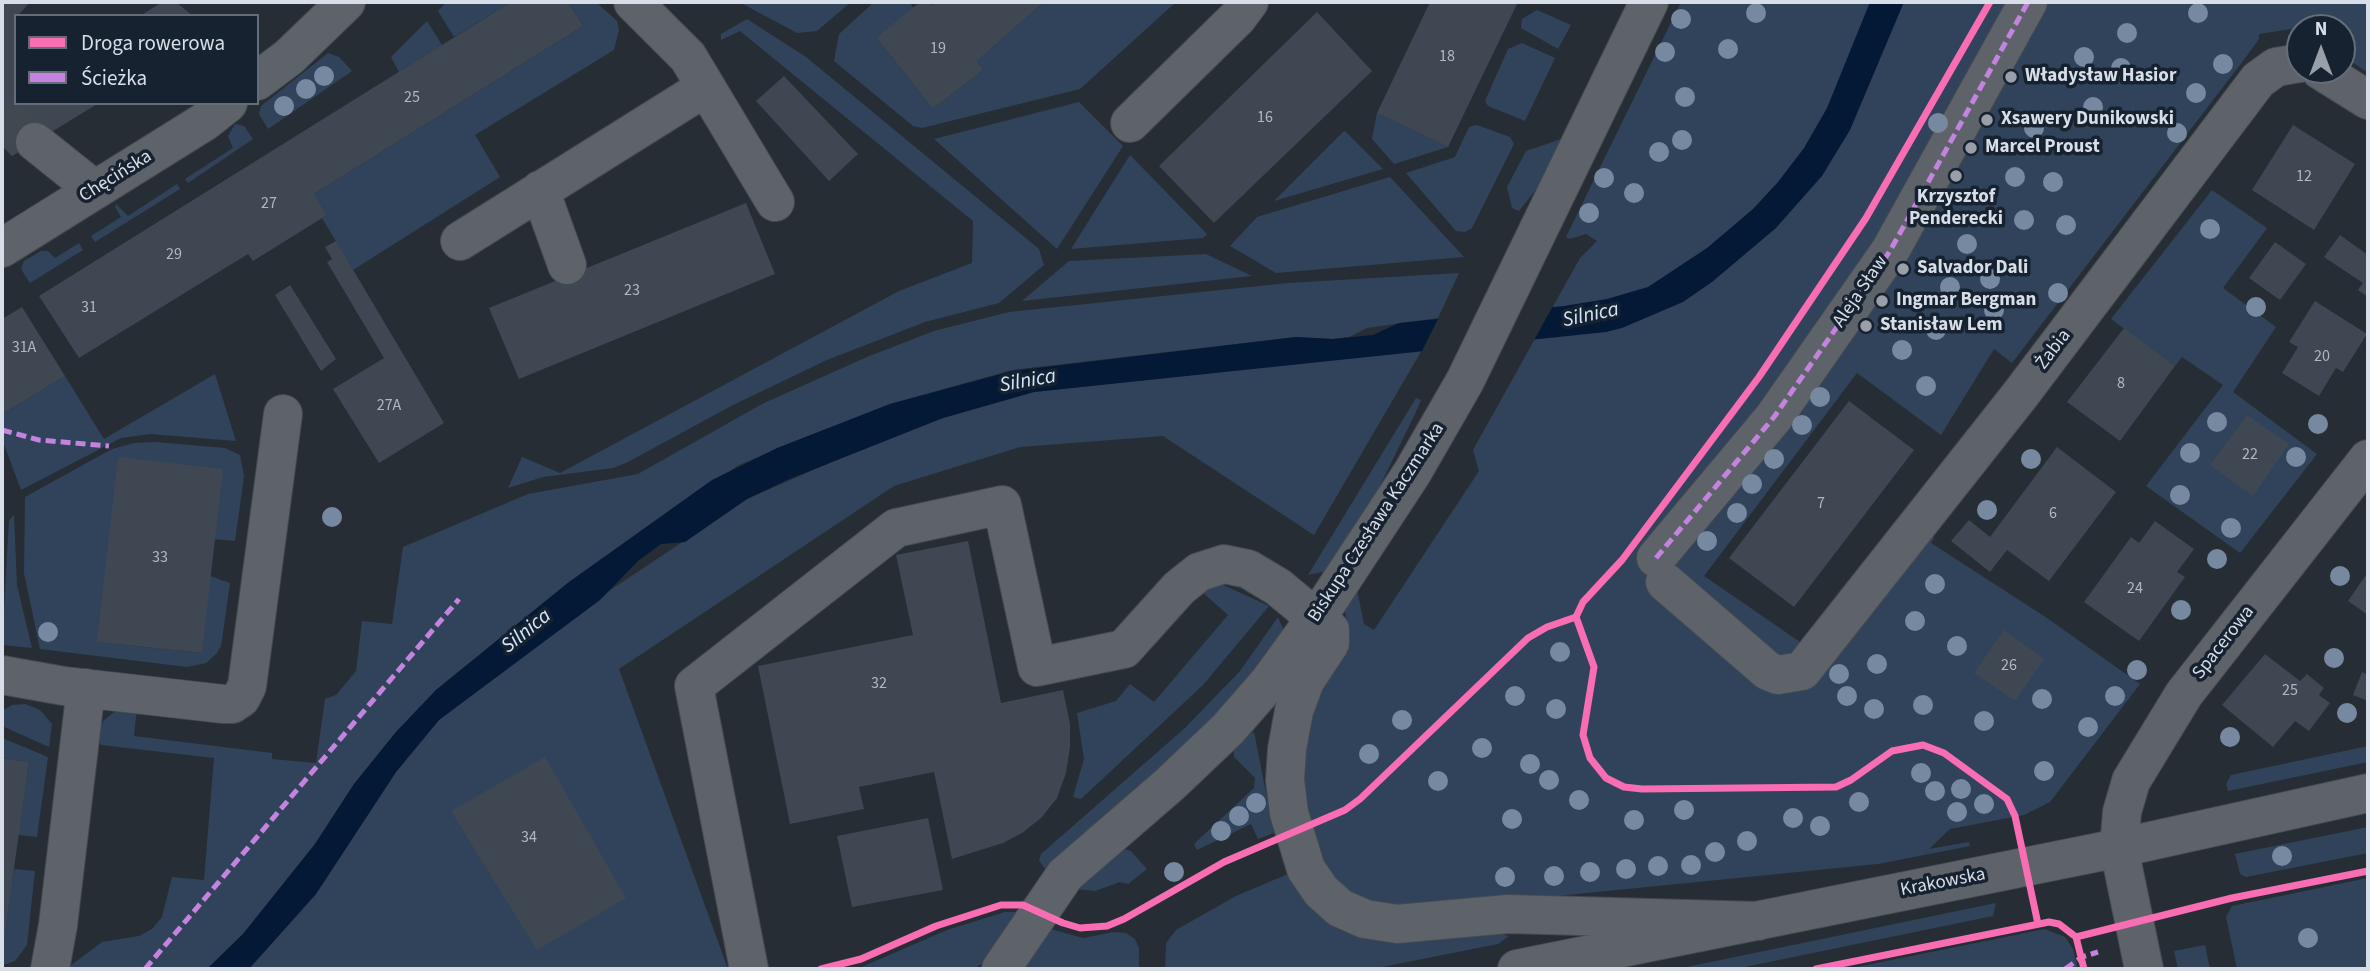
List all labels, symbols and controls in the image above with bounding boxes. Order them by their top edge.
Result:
legend [14,14,259,105]
north arrow [2286,14,2356,84]
text: N [2315,16,2327,43]
text: Droga rowerowa [81,28,225,58]
house number: 19 [930,39,946,59]
house number: 18 [1439,47,1455,67]
text: Ścieżka [81,63,147,93]
place label: Władysław Hasior [2025,66,2176,88]
marker: Władysław Hasior [2003,69,2019,85]
house number: 25 [404,88,420,108]
house number: 16 [1257,108,1273,128]
place label: Xsawery Dunikowski [2001,109,2174,131]
marker: Xsawery Dunikowski [1979,112,1995,128]
place label: Marcel Proust [1985,137,2100,159]
marker: Marcel Proust [1963,140,1979,156]
street label: Chęcińska [76,146,156,208]
house number: 12 [2296,167,2312,187]
marker: Krzysztof Penderecki [1948,168,1964,184]
place label: Krzysztof Penderecki [1909,187,2003,231]
house number: 27 [261,194,277,214]
house number: 29 [166,245,182,265]
street label: Aleja Sław [1829,252,1893,332]
place label: Salvador Dali [1917,258,2028,280]
marker: Salvador Dali [1895,261,1911,277]
house number: 23 [624,281,640,301]
place label: Ingmar Bergman [1896,290,2036,312]
marker: Ingmar Bergman [1874,293,1890,309]
house number: 31 [81,298,97,318]
water label: Silnica [1561,298,1621,334]
place label: Stanisław Lem [1880,315,2003,337]
marker: Stanisław Lem [1858,318,1874,334]
street label: Żabia [2032,325,2076,375]
house number: 31A [12,338,36,358]
house number: 20 [2314,347,2330,367]
water label: Silnica [998,365,1058,399]
house number: 8 [2117,374,2125,394]
house number: 27A [377,396,401,416]
street label: Biskupa Czesława Kaczmarka [1304,419,1450,627]
house number: 22 [2242,445,2258,465]
house number: 7 [1817,494,1825,514]
house number: 6 [2049,504,2057,524]
house number: 33 [152,548,168,568]
house number: 24 [2127,579,2143,599]
street label: Spacerowa [2188,602,2260,684]
water label: Silnica [497,604,557,660]
house number: 26 [2001,656,2017,676]
house number: 32 [871,674,887,694]
house number: 25 [2282,681,2298,701]
house number: 34 [521,828,537,848]
street label: Krakowska [1898,864,1988,902]

